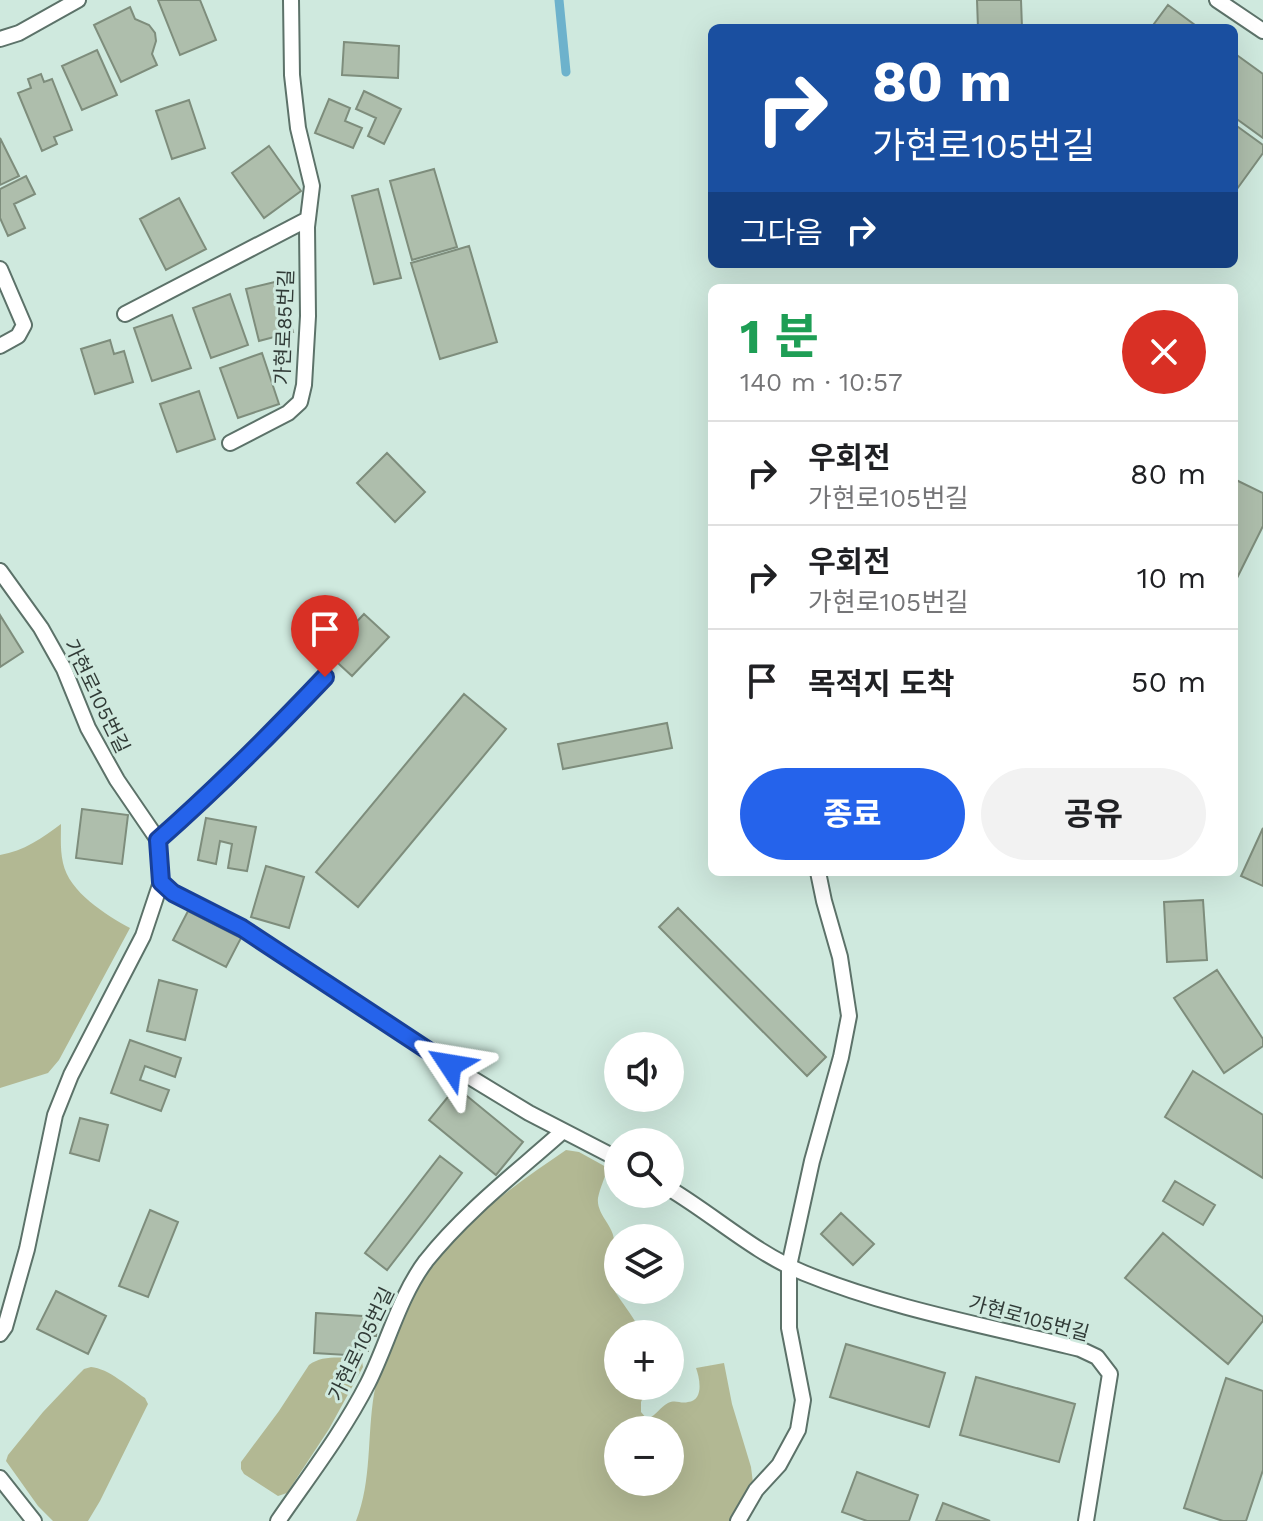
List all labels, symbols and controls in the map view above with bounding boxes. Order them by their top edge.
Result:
text: 80 m [872,49,1012,115]
icon: right [740,56,844,160]
text: 가현로105번길 [872,125,1095,167]
icon: right [839,208,883,252]
text: 그다음 [740,215,823,250]
street label: 가현로85번길 [270,269,298,385]
text: 1 분 [740,308,819,365]
button: close [1122,310,1206,394]
text: 140 m · 10:57 [740,367,903,397]
text: 우회전 [808,440,891,475]
icon: right [740,451,784,495]
text: 80 m [1130,456,1206,491]
text: 가현로105번길 [808,483,969,513]
text: 우회전 [808,544,891,579]
icon: right [740,555,784,599]
text: 10 m [1137,560,1206,595]
text: 가현로105번길 [808,587,969,617]
pin [291,595,359,677]
icon: arrive [303,607,347,651]
street label: 가현로105번길 [59,635,135,757]
icon: arrive [740,659,784,703]
text: 50 m [1131,664,1206,699]
text: 목적지 도착 [808,666,955,701]
button: 종료 [740,768,965,860]
button: 공유 [981,768,1206,860]
position arrow [408,1023,492,1107]
map controls [604,1032,684,1496]
button: sound [604,1032,684,1112]
button: search [604,1128,684,1208]
button: layers [604,1224,684,1304]
street label: 가현로105번길 [323,1283,399,1405]
street label: 가현로105번길 [966,1290,1092,1346]
button: + [604,1320,684,1400]
button: − [604,1416,684,1496]

